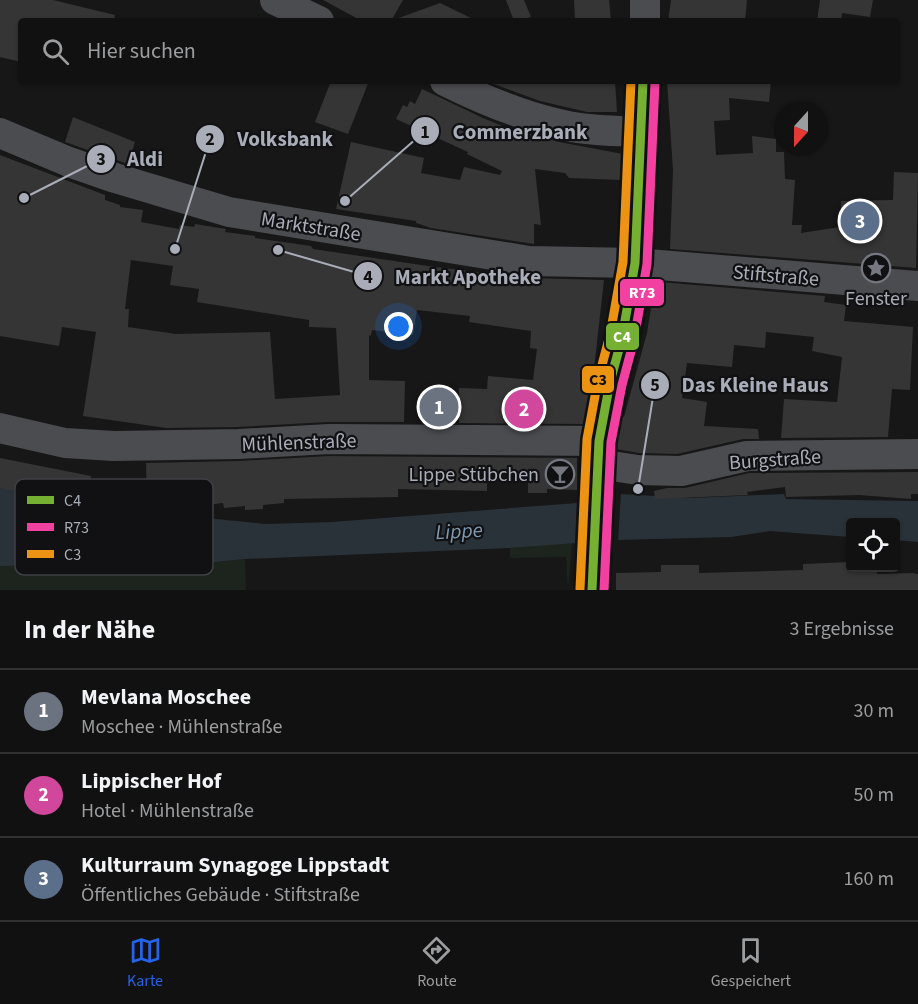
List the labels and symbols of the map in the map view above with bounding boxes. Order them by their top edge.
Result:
north arrow [774,102,828,156]
callout: Commerzbank [410,112,599,151]
text: Commerzbank [453,117,588,147]
callout: Volksbank [195,119,345,158]
text: 1 [420,120,430,145]
text: Volksbank [236,124,334,154]
text: 2 [205,127,215,152]
callout: Aldi [86,139,175,178]
text: Aldi [126,144,163,174]
text: 3 [96,147,106,172]
pin: 3 [840,198,880,244]
street label: Marktstraße [259,205,363,249]
place icon: Fenster [860,252,892,284]
callout: Markt Apotheke [353,257,554,296]
street label: Stiftstraße [732,258,820,294]
text: Markt Apotheke [395,262,541,292]
text: 4 [363,265,373,290]
line badge: R73 [619,278,665,307]
text: R73 [629,282,655,304]
place label: Fenster [845,285,907,313]
your location [384,312,413,341]
line badge: C4 [605,322,640,351]
text: C4 [613,326,631,348]
line badge: C3 [581,365,615,394]
callout: Das Kleine Haus [640,365,841,404]
text: C3 [589,369,607,391]
text: Das Kleine Haus [681,370,829,400]
text: 5 [650,373,660,398]
pin: 1 [420,384,458,430]
pin: 2 [504,386,544,432]
street label: Mühlenstraße [241,427,357,459]
street label: Burgstraße [728,443,822,477]
bar icon: Lippe Stübchen [544,458,576,490]
place label: Lippe Stübchen [408,461,539,489]
legend [15,479,213,575]
text: C4 [64,490,81,512]
water label: Lippe [435,515,483,547]
text: R73 [64,517,89,539]
text: C3 [64,544,81,566]

